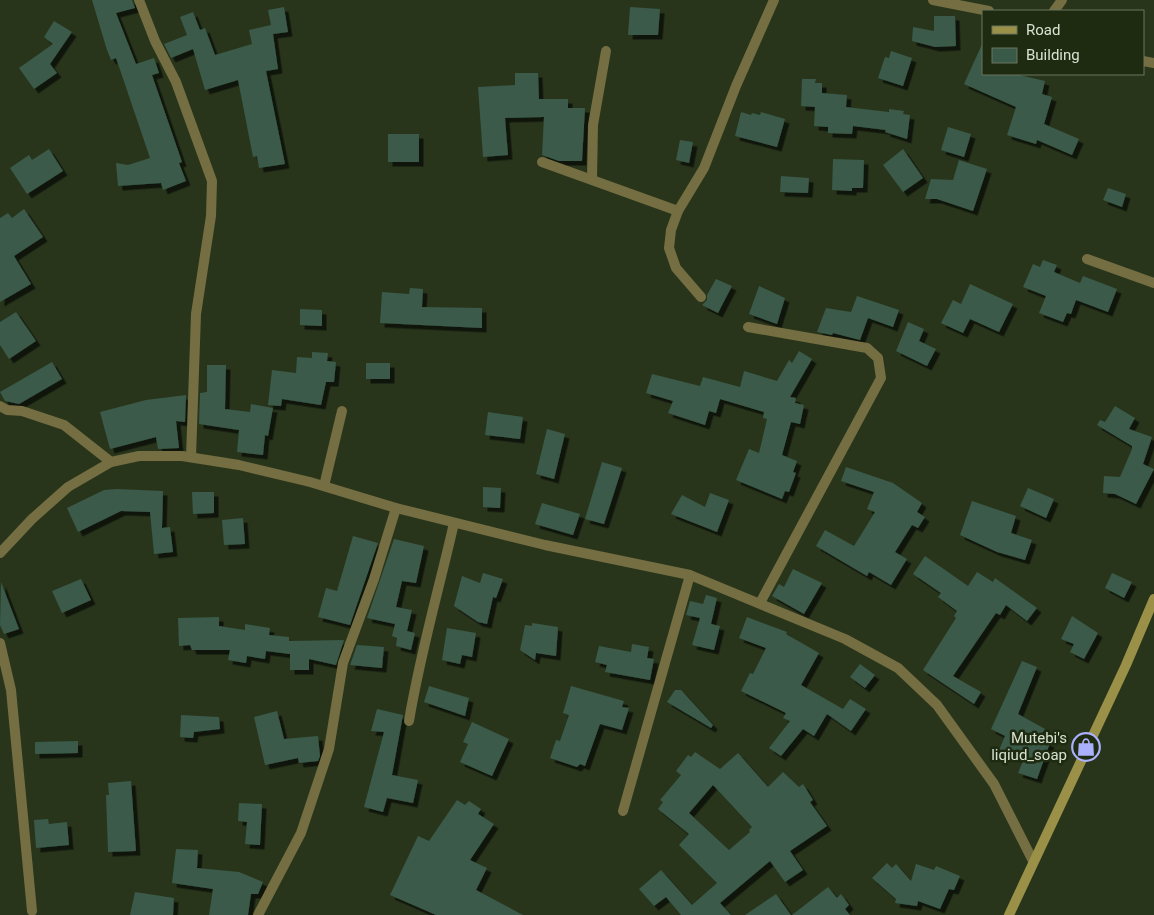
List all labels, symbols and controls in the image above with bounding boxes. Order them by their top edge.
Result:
legend [982,10,1144,75]
text: Road [1026,21,1060,39]
text: Building [1026,46,1080,64]
place label: Mutebi's liqiud_soap [991,729,1067,764]
shop icon: Mutebi's liqiud_soap [1071,732,1101,762]

